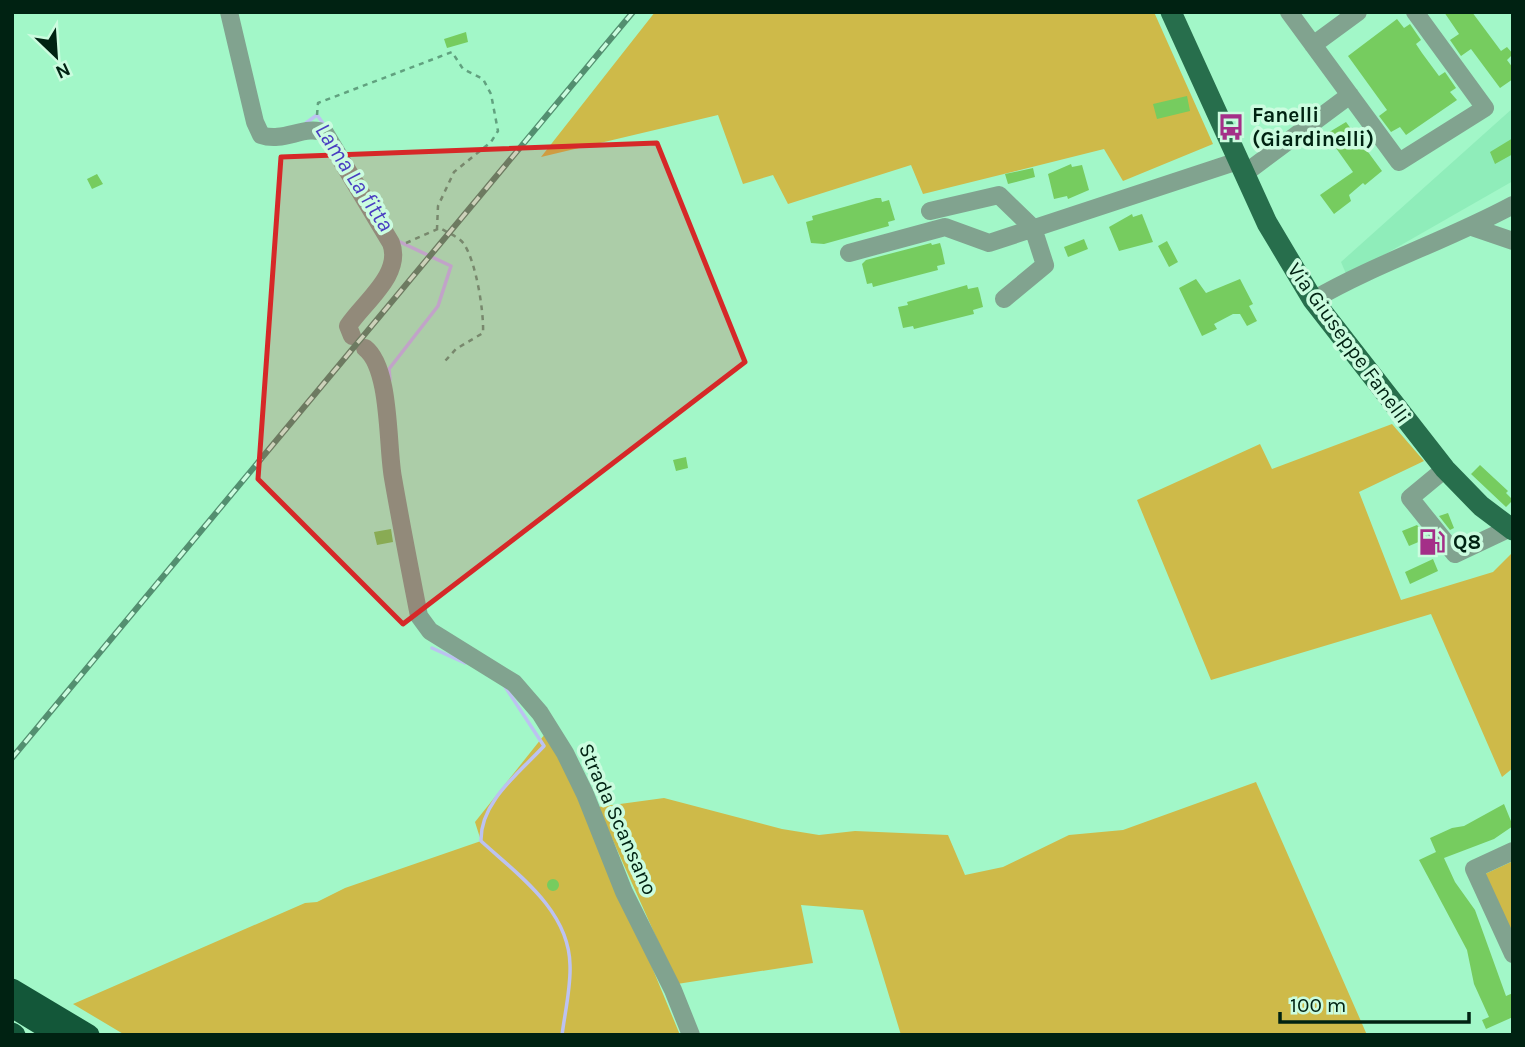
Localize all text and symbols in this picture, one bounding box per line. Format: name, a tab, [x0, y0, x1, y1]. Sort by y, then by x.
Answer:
north arrow	[21, 21, 91, 91]
text: N	[52, 58, 74, 83]
place label: Fanelli (Giardinelli)	[1252, 103, 1374, 151]
bus stop icon: Fanelli (Giardinelli)	[1216, 112, 1246, 142]
water label: Lama La fitta	[310, 118, 400, 237]
street label: Via Giuseppe Fanelli	[1283, 258, 1415, 428]
fuel station icon: Q8	[1417, 527, 1447, 557]
place label: Q8	[1453, 530, 1481, 554]
street label: Strada Scansano	[574, 740, 662, 898]
scale bar	[1280, 981, 1469, 1025]
text: 100 m	[1290, 993, 1347, 1017]

